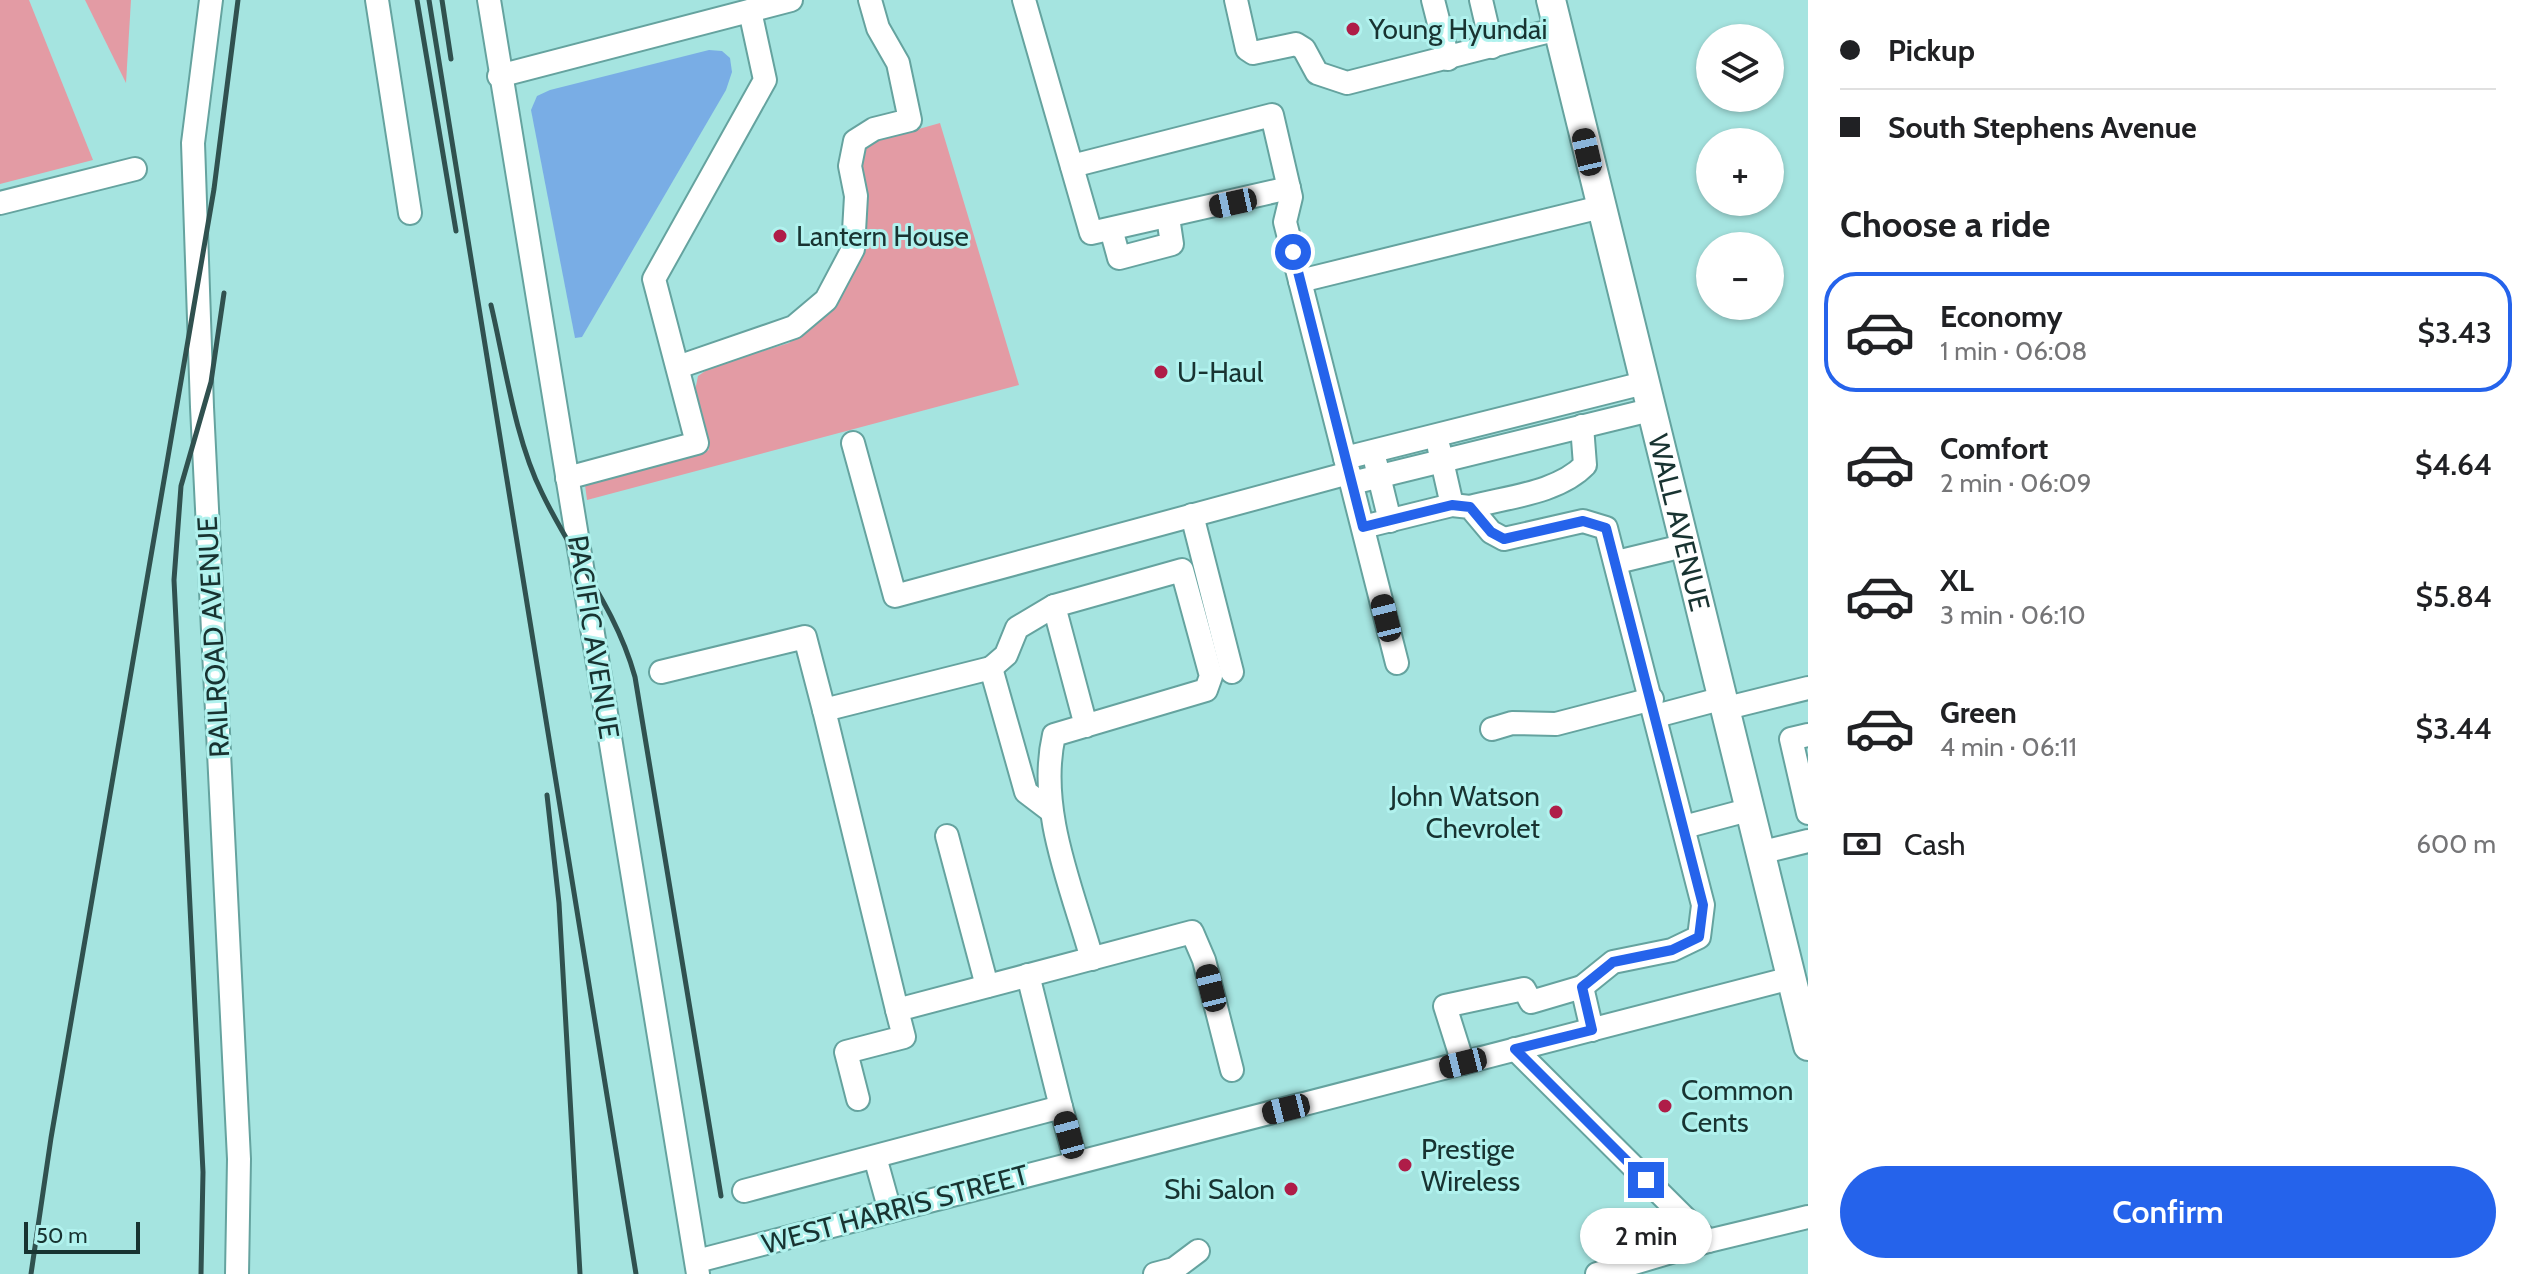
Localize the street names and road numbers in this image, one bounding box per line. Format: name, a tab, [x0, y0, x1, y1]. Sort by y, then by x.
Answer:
street label: WALL AVENUE	[1641, 430, 1717, 614]
street label: RAILROAD AVENUE	[190, 516, 236, 758]
street label: PACIFIC AVENUE	[561, 533, 627, 741]
street label: WEST HARRIS STREET	[758, 1157, 1032, 1261]

